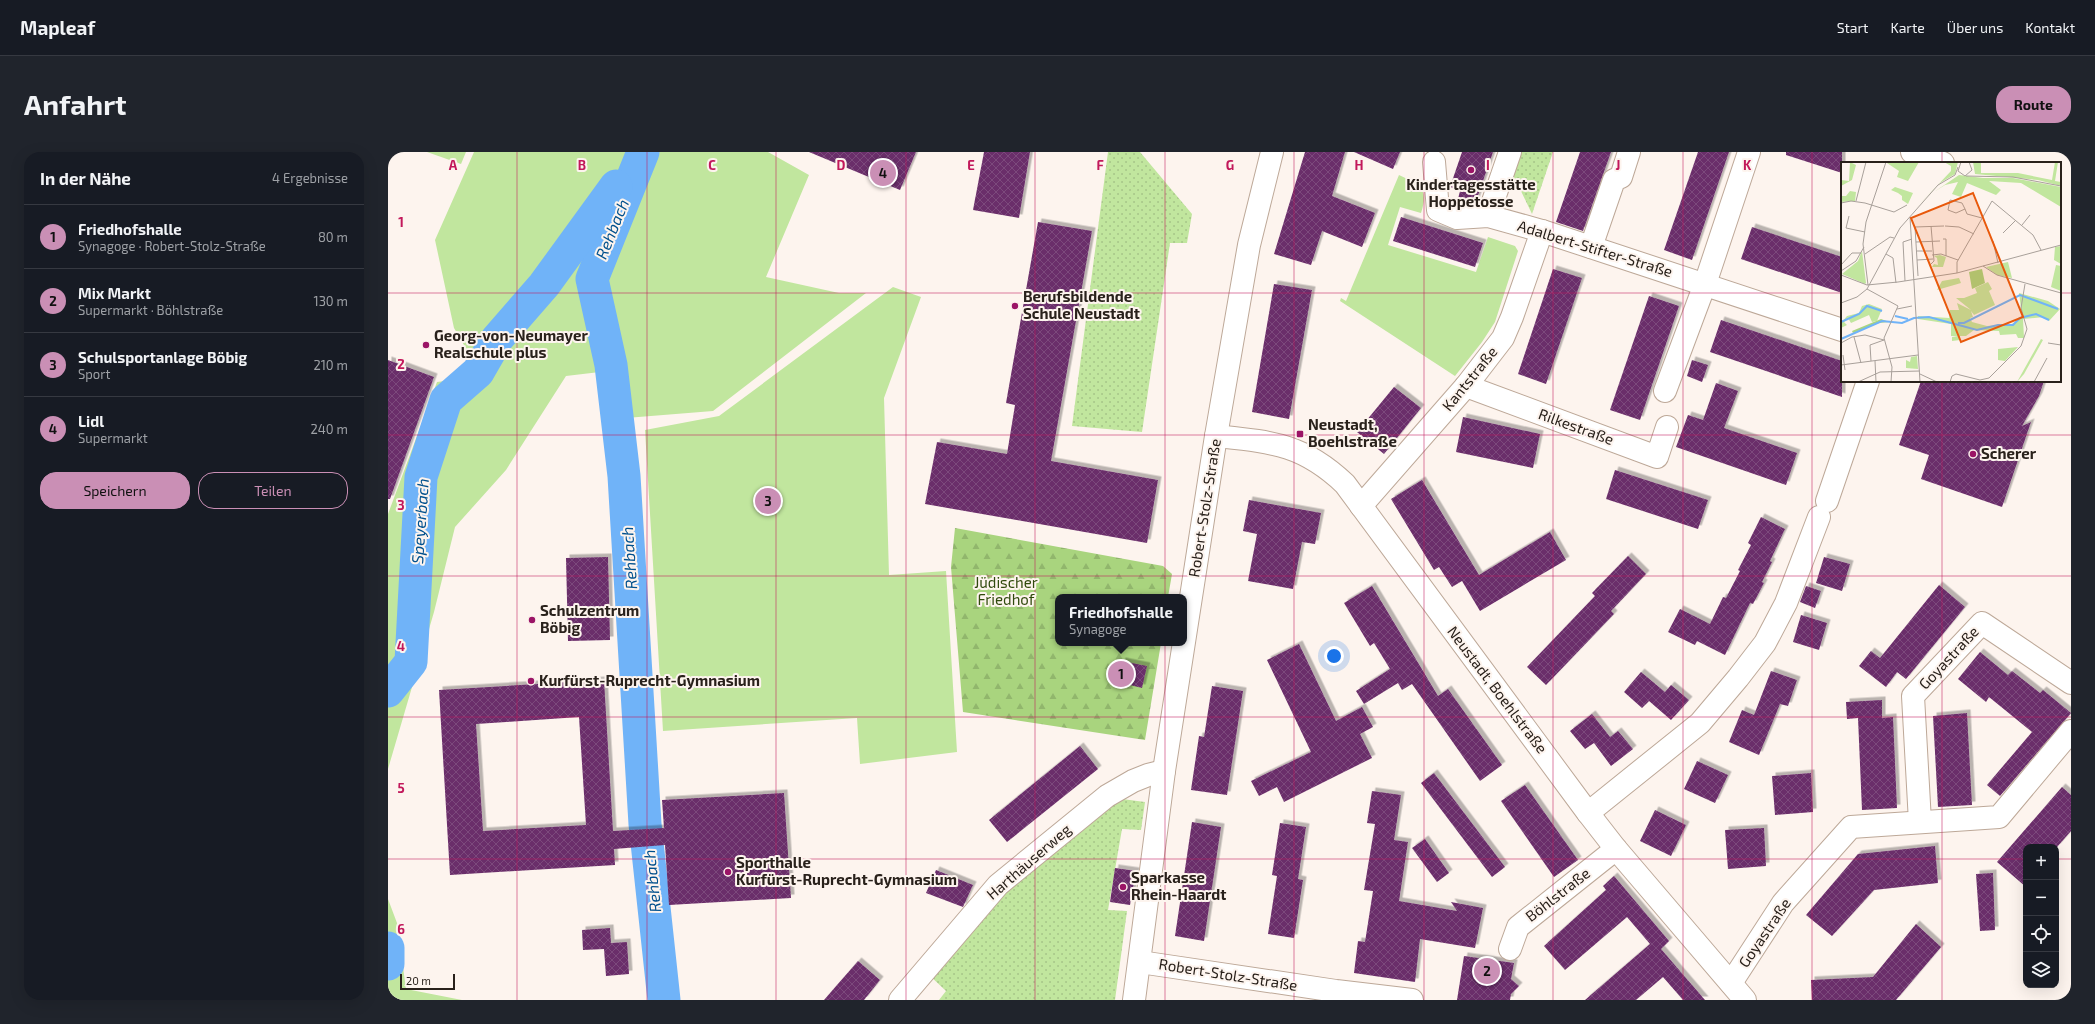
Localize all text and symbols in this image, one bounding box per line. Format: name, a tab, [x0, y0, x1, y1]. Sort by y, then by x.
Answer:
text: Mapleaf	[20, 16, 95, 39]
text: Start	[1837, 19, 1868, 36]
text: Karte	[1890, 19, 1925, 36]
text: Über uns	[1947, 19, 2003, 36]
text: Kontakt	[2025, 19, 2075, 36]
button: Route	[1996, 86, 2071, 123]
text: Anfahrt	[24, 87, 127, 121]
text: A	[449, 157, 458, 173]
text: B	[578, 157, 586, 173]
text: C	[708, 157, 716, 173]
text: D	[837, 157, 846, 173]
text: E	[967, 157, 975, 173]
text: F	[1096, 157, 1104, 173]
text: G	[1226, 157, 1234, 173]
text: H	[1355, 157, 1364, 173]
text: I	[1486, 157, 1490, 173]
text: J	[1616, 157, 1620, 173]
text: K	[1743, 157, 1752, 173]
pin: 4	[870, 158, 896, 188]
inset map	[1841, 162, 2061, 382]
marker: Kindertagesstätte Hoppetosse	[1466, 165, 1476, 175]
text: In der Nähe	[40, 168, 131, 188]
text: 4 Ergebnisse	[272, 170, 348, 186]
place label: Kindertagesstätte Hoppetosse	[1406, 175, 1536, 210]
water label: Rehbach	[591, 196, 632, 262]
text: 1	[398, 214, 404, 230]
street label: Adalbert-Stifter-Straße	[1516, 216, 1675, 280]
text: Friedhofshalle	[78, 220, 182, 238]
text: 1	[50, 229, 56, 245]
text: 80 m	[318, 229, 348, 245]
text: Synagoge · Robert-Stolz-Straße	[78, 238, 266, 254]
text: Mix Markt	[78, 284, 151, 302]
place label: Berufsbildende Schule Neustadt	[1023, 287, 1140, 322]
text: 2	[49, 293, 57, 309]
text: 130 m	[313, 293, 348, 309]
marker: Berufsbildende Schule Neustadt	[1010, 301, 1020, 311]
text: Supermarkt · Böhlstraße	[78, 302, 223, 318]
place label: Georg-von-Neumayer Realschule plus	[434, 326, 588, 361]
marker: Georg-von-Neumayer Realschule plus	[421, 340, 431, 350]
street label: Kantstraße	[1438, 343, 1501, 414]
text: Schulsportanlage Böbig	[78, 348, 247, 366]
text: 2	[397, 356, 405, 372]
text: 3	[49, 357, 57, 373]
text: 210 m	[313, 357, 348, 373]
text: Sport	[78, 366, 110, 382]
street label: Rilkestraße	[1536, 404, 1616, 448]
text: Lidl	[78, 412, 104, 430]
place label: Neustadt, Boehlstraße	[1308, 415, 1397, 450]
text: 4	[49, 421, 57, 437]
text: 240 m	[311, 421, 348, 437]
marker: Neustadt, Boehlstraße	[1295, 429, 1305, 439]
text: Supermarkt	[78, 430, 148, 446]
street label: Robert-Stolz-Straße	[1184, 437, 1224, 578]
place label: Scherer	[1981, 444, 2037, 462]
marker: Scherer	[1968, 449, 1978, 459]
button: Speichern	[40, 472, 190, 509]
button: Teilen	[198, 472, 348, 509]
water label: Speyerbach	[407, 478, 433, 564]
pin: 3	[755, 486, 781, 516]
text: 3	[397, 497, 405, 513]
water label: Rehbach	[617, 526, 640, 590]
park label: Jüdischer Friedhof	[974, 573, 1038, 608]
popup	[1055, 594, 1187, 646]
place label: Schulzentrum Böbig	[540, 601, 639, 636]
text: Friedhofshalle	[1069, 603, 1173, 621]
marker: Schulzentrum Böbig	[527, 615, 537, 625]
text: Synagoge	[1069, 621, 1127, 637]
street label: Neustadt, Boehlstraße	[1444, 622, 1552, 757]
street label: Goyastraße	[1915, 622, 1982, 693]
text: 4	[397, 638, 405, 654]
your location	[1324, 646, 1344, 666]
pin: 1	[1108, 659, 1134, 689]
place label: Kurfürst-Ruprecht-Gymnasium	[539, 671, 760, 690]
marker: Kurfürst-Ruprecht-Gymnasium	[526, 676, 536, 686]
text: 5	[397, 780, 405, 796]
street label: Harthäuserweg	[982, 819, 1075, 903]
map controls	[2023, 844, 2059, 988]
button: +	[2023, 844, 2059, 880]
water label: Rehbach	[639, 849, 664, 913]
place label: Sporthalle Kurfürst-Ruprecht-Gymnasium	[736, 853, 957, 889]
street label: Böhlstraße	[1522, 863, 1593, 925]
marker: Sporthalle Kurfürst-Ruprecht-Gymnasium	[723, 867, 733, 877]
place label: Sparkasse Rhein-Haardt	[1131, 868, 1226, 903]
button: −	[2023, 880, 2059, 916]
marker: Sparkasse Rhein-Haardt	[1118, 882, 1128, 892]
street label: Goyastraße	[1734, 894, 1794, 971]
button: locate	[2023, 916, 2059, 952]
text: 6	[397, 921, 405, 937]
button: layers	[2023, 952, 2059, 988]
street label: Robert-Stolz-Straße	[1158, 954, 1299, 994]
pin: 2	[1474, 956, 1500, 986]
scale bar	[400, 972, 455, 991]
text: 20 m	[406, 974, 431, 987]

